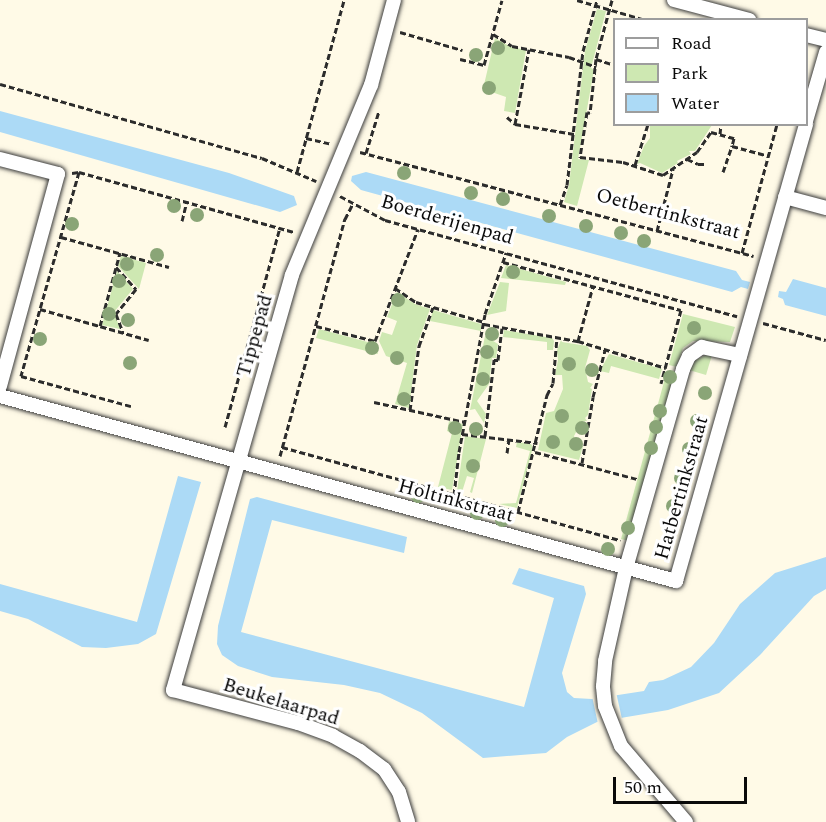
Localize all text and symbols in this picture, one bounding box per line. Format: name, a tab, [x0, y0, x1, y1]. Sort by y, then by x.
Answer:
legend	[613, 18, 808, 126]
text: Road	[671, 30, 712, 57]
text: Park	[671, 60, 708, 87]
text: Water	[671, 90, 719, 117]
street label: Oetbertinkstraat	[593, 183, 743, 245]
street label: Boerderijenpad	[378, 190, 516, 250]
street label: Tippepad	[232, 292, 278, 380]
street label: Hatbertinkstraat	[650, 413, 714, 563]
street label: Holtinkstraat	[395, 474, 517, 528]
street label: Beukelaarpad	[220, 673, 342, 731]
scale bar	[616, 765, 750, 803]
text: 50 m	[624, 774, 662, 801]

